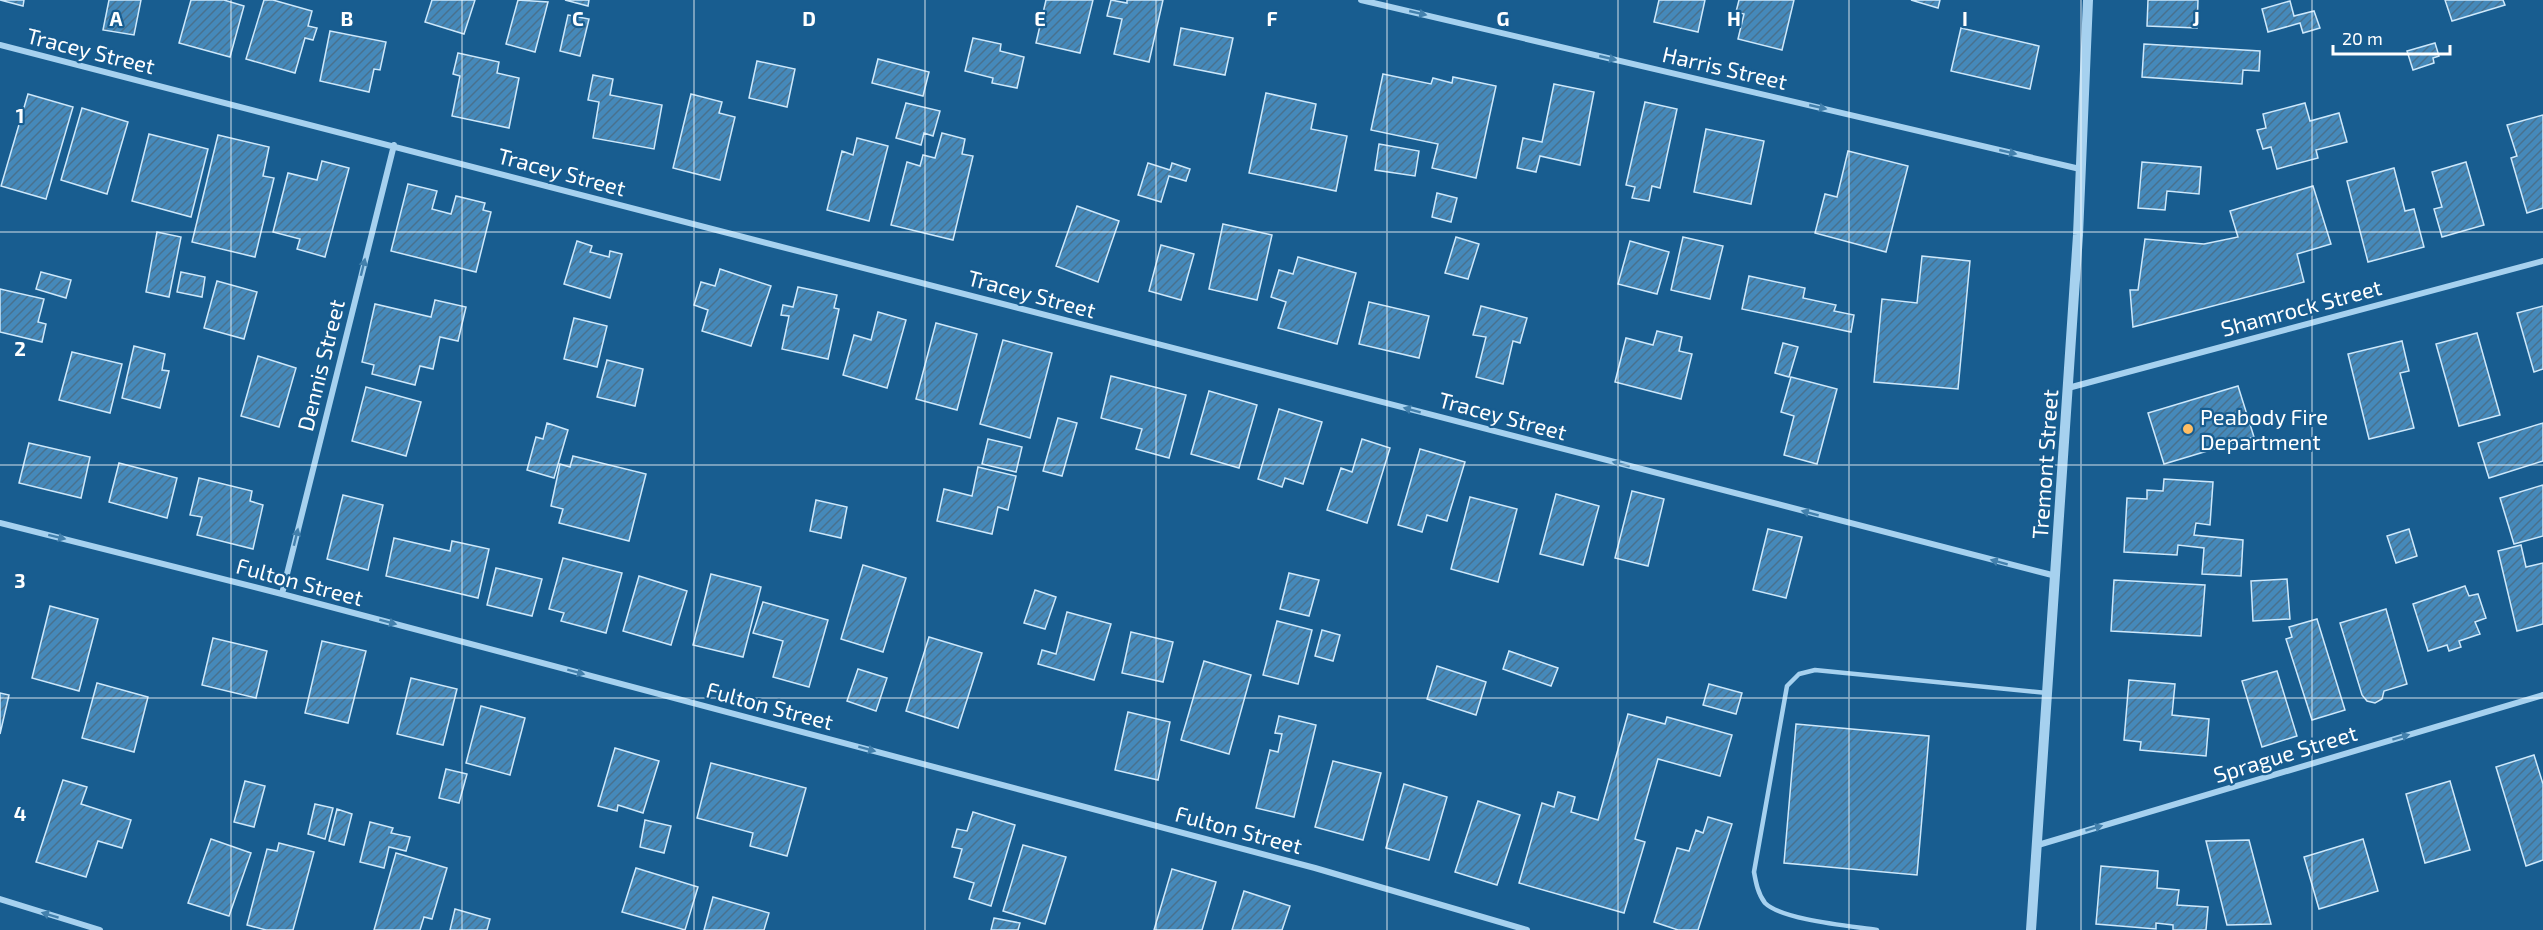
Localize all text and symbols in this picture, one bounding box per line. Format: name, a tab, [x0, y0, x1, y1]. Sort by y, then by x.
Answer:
text: A	[109, 6, 123, 30]
text: B	[341, 6, 353, 30]
text: C	[572, 6, 584, 30]
text: D	[802, 6, 816, 30]
text: E	[1034, 6, 1046, 30]
text: F	[1266, 6, 1278, 30]
text: G	[1497, 6, 1509, 30]
text: H	[1727, 6, 1741, 30]
text: I	[1962, 6, 1968, 30]
text: J	[2192, 6, 2200, 30]
one-way arrow	[1409, 9, 1427, 19]
scale bar	[2333, 18, 2450, 56]
street label: Tracey Street	[24, 22, 158, 78]
text: 20 m	[2342, 27, 2383, 49]
street label: Harris Street	[1660, 40, 1790, 94]
one-way arrow	[1598, 54, 1617, 63]
text: 1	[16, 103, 24, 127]
one-way arrow	[1809, 103, 1827, 113]
street label: Tracey Street	[495, 141, 629, 201]
one-way arrow	[1998, 148, 2017, 157]
one-way arrow	[359, 257, 369, 276]
street label: Tracey Street	[965, 263, 1099, 323]
street label: Shamrock Street	[2218, 273, 2384, 341]
street label: Dennis Street	[291, 297, 349, 433]
text: 2	[14, 336, 26, 360]
street label: Tracey Street	[1436, 385, 1570, 445]
street label: Tremont Street	[2026, 388, 2062, 540]
place label: Peabody Fire Department	[2200, 403, 2328, 454]
one-way arrow	[1403, 404, 1421, 414]
marker: Peabody Fire Department	[2181, 422, 2195, 436]
one-way arrow	[1612, 459, 1630, 468]
one-way arrow	[1801, 507, 1819, 517]
one-way arrow	[291, 528, 301, 546]
one-way arrow	[48, 533, 66, 543]
street label: Fulton Street	[234, 552, 366, 610]
one-way arrow	[1990, 556, 2008, 566]
text: 3	[14, 568, 26, 592]
one-way arrow	[379, 618, 397, 628]
one-way arrow	[568, 668, 586, 677]
street label: Fulton Street	[704, 676, 836, 734]
street label: Sprague Street	[2210, 719, 2360, 787]
one-way arrow	[2392, 732, 2410, 741]
one-way arrow	[858, 745, 876, 754]
street label: Fulton Street	[1173, 800, 1305, 858]
text: 4	[14, 801, 27, 825]
one-way arrow	[2085, 823, 2103, 832]
one-way arrow	[41, 909, 59, 919]

